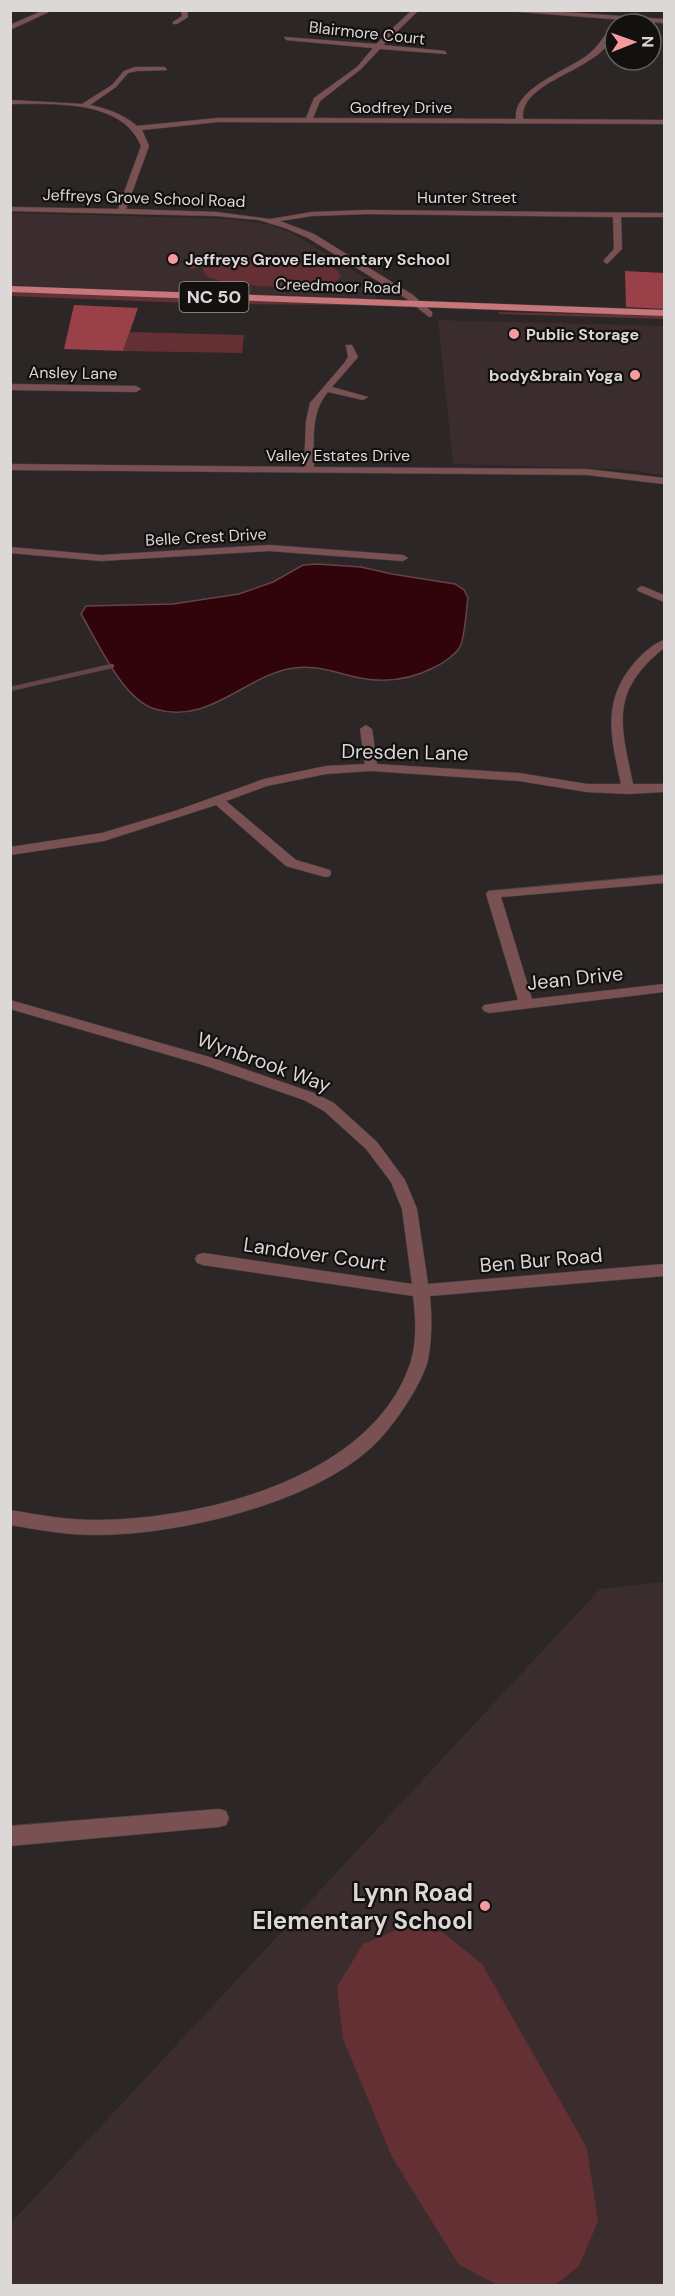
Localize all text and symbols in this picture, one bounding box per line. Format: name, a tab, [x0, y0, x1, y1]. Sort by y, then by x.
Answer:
north arrow	[603, 12, 663, 72]
street label: Blairmore Court	[308, 16, 426, 50]
text: N	[637, 36, 658, 48]
street label: Godfrey Drive	[350, 97, 452, 118]
street label: Jeffreys Grove School Road	[42, 184, 246, 212]
street label: Hunter Street	[417, 187, 517, 208]
place label: Jeffreys Grove Elementary School	[185, 249, 450, 270]
marker: Jeffreys Grove Elementary School	[166, 252, 180, 266]
street label: Creedmoor Road	[275, 273, 401, 299]
road number: NC 50	[180, 282, 248, 312]
place label: Public Storage	[526, 324, 639, 345]
marker: Public Storage	[507, 327, 521, 341]
street label: Ansley Lane	[28, 362, 118, 384]
place label: body&brain Yoga	[489, 365, 623, 386]
marker: body&brain Yoga	[628, 368, 642, 382]
street label: Valley Estates Drive	[266, 445, 410, 466]
street label: Belle Crest Drive	[145, 523, 267, 551]
street label: Dresden Lane	[341, 738, 469, 766]
street label: Jean Drive	[526, 960, 624, 996]
street label: Wynbrook Way	[193, 1026, 335, 1098]
street label: Landover Court	[242, 1231, 388, 1277]
street label: Ben Bur Road	[479, 1242, 603, 1278]
place label: Lynn Road Elementary School	[252, 1877, 473, 1936]
marker: Lynn Road Elementary School	[478, 1899, 492, 1913]

